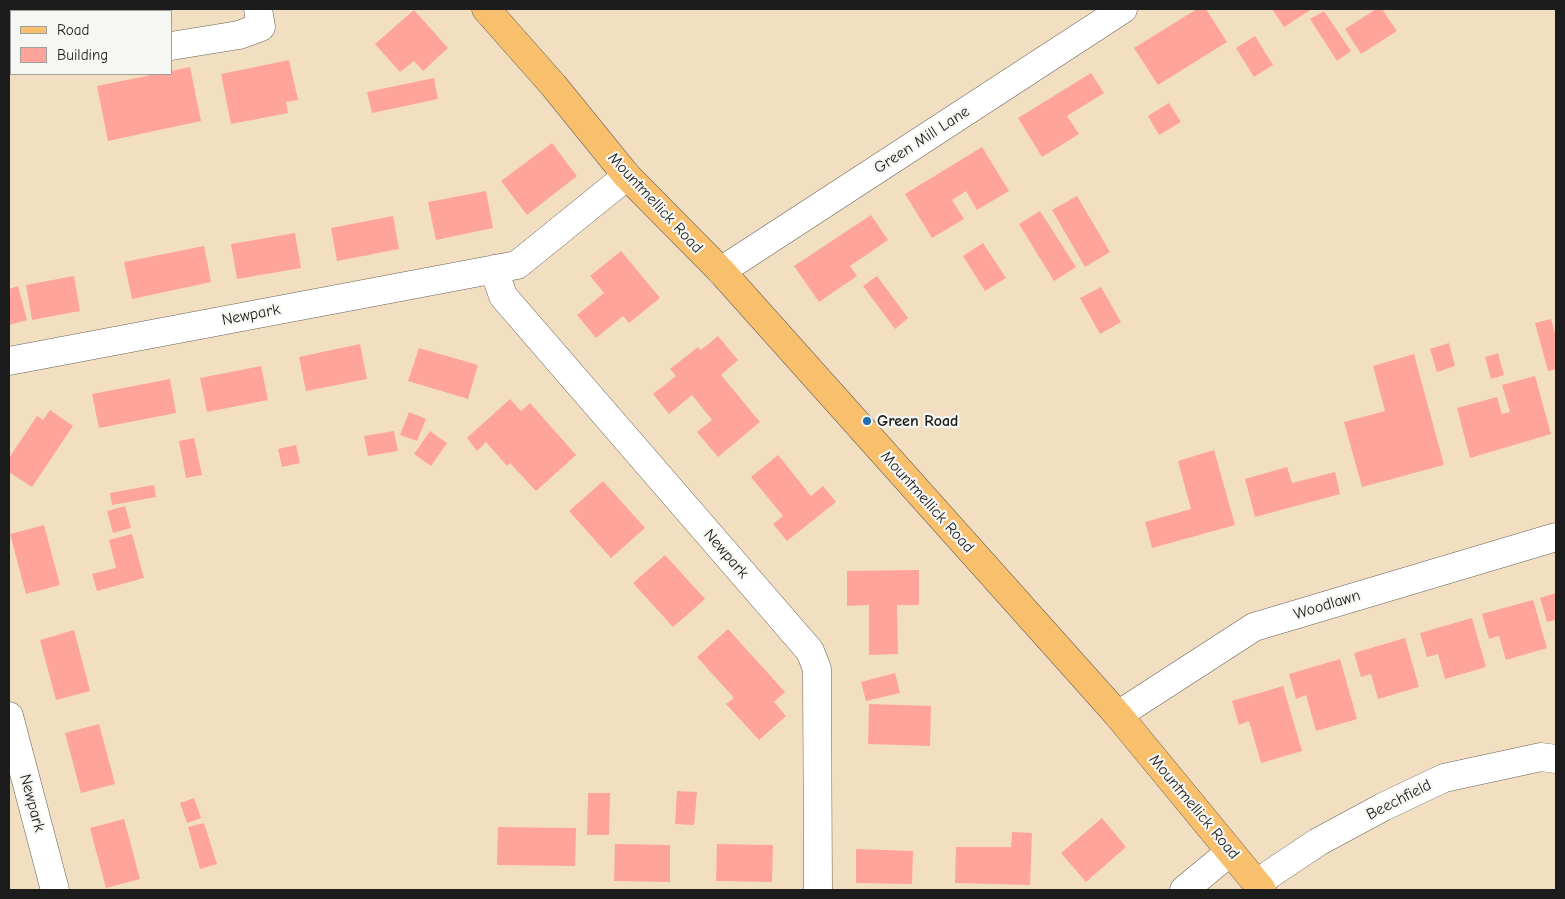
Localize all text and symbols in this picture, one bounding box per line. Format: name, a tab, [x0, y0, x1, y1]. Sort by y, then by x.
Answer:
legend	[10, 10, 172, 75]
text: Road	[57, 21, 89, 39]
text: Building	[57, 46, 108, 64]
street label: Green Mill Lane	[871, 102, 973, 178]
street label: Mountmellick Road	[603, 149, 707, 257]
street label: Newpark	[220, 300, 282, 330]
place label: Green Road	[877, 411, 958, 431]
marker: Green Road	[861, 415, 873, 427]
street label: Mountmellick Road	[876, 447, 978, 557]
street label: Newpark	[699, 525, 753, 583]
street label: Woodlawn	[1291, 586, 1363, 624]
street label: Mountmellick Road	[1145, 751, 1243, 863]
street label: Newpark	[15, 772, 49, 834]
street label: Beechfield	[1363, 775, 1435, 825]

